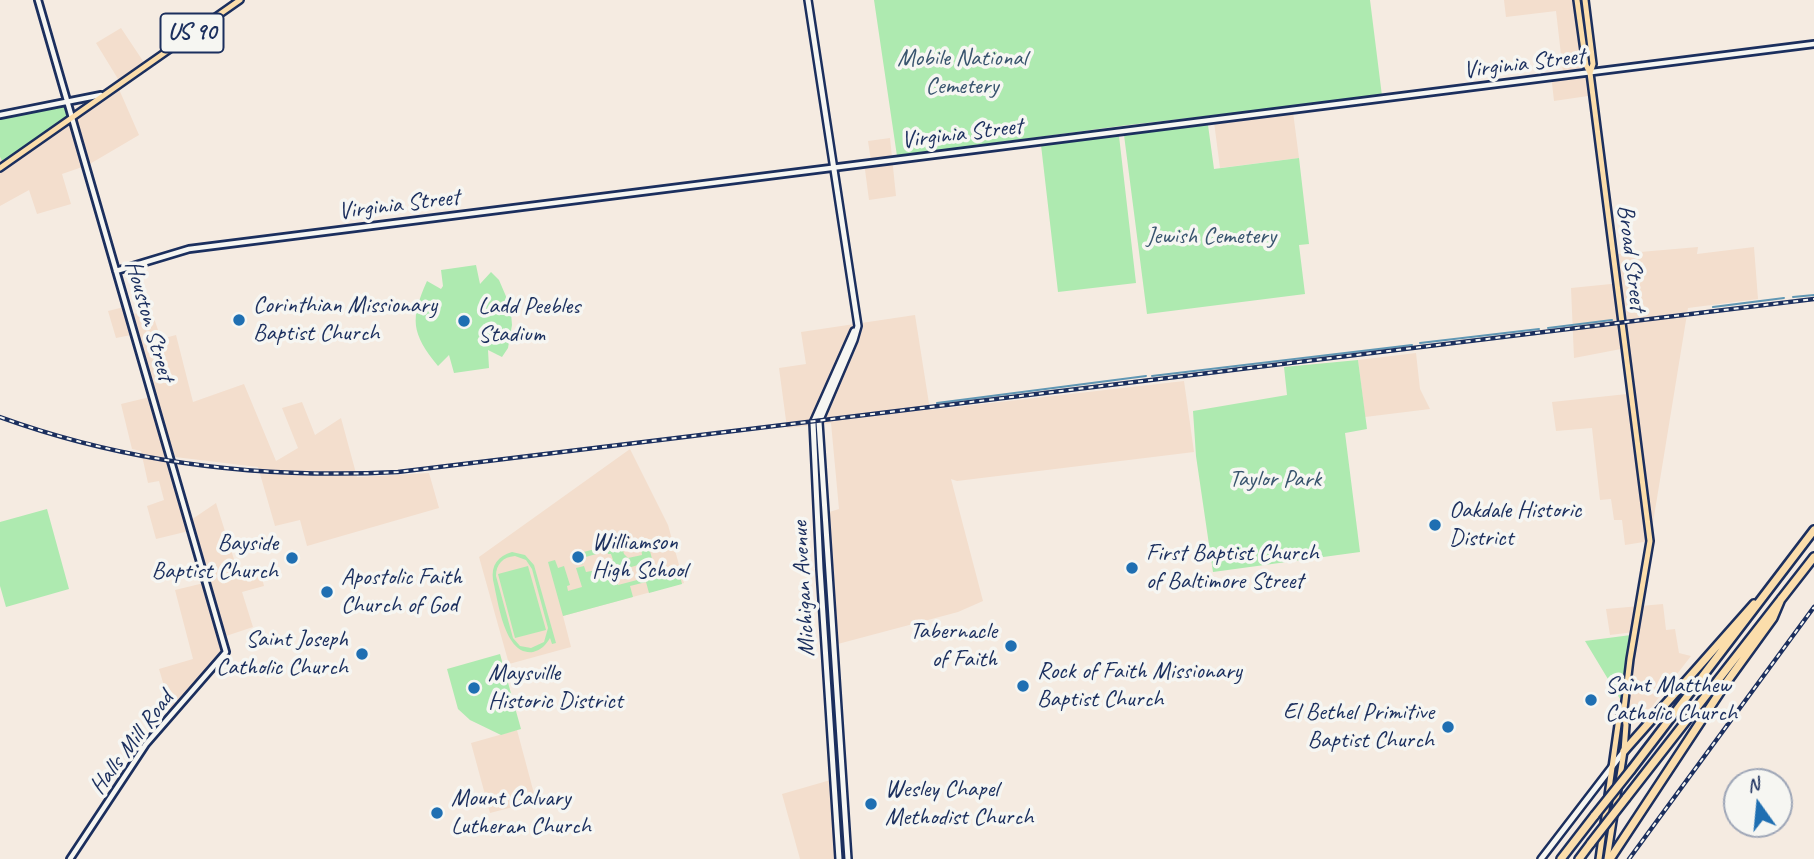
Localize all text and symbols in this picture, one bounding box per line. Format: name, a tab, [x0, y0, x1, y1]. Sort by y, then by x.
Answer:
road number: US 90	[160, 14, 224, 52]
street label: Virginia Street	[1462, 42, 1586, 86]
park label: Mobile National Cemetery	[897, 45, 1027, 101]
street label: Virginia Street	[900, 112, 1024, 156]
street label: Virginia Street	[337, 183, 461, 227]
street label: Broad Street	[1610, 203, 1652, 313]
park label: Jewish Cemetery	[1146, 223, 1276, 251]
street label: Houston Street	[118, 257, 180, 385]
place label: Corinthian Missionary Baptist Church	[253, 292, 437, 348]
place label: Ladd Peebles Stadium	[478, 293, 580, 349]
marker: Corinthian Missionary Baptist Church	[231, 312, 247, 328]
marker: Ladd Peebles Stadium	[456, 313, 472, 329]
park label: Taylor Park	[1229, 466, 1321, 494]
place label: Oakdale Historic District	[1449, 497, 1581, 553]
marker: Oakdale Historic District	[1427, 517, 1443, 533]
street label: Michigan Avenue	[786, 520, 822, 658]
place label: Williamson High School	[592, 529, 687, 585]
place label: Bayside Baptist Church	[152, 530, 278, 586]
place label: First Baptist Church of Baltimore Street	[1146, 540, 1319, 596]
marker: Williamson High School	[570, 549, 586, 565]
marker: Bayside Baptist Church	[284, 550, 300, 566]
marker: First Baptist Church of Baltimore Street	[1124, 560, 1140, 576]
place label: Apostolic Faith Church of God	[341, 564, 462, 620]
marker: Apostolic Faith Church of God	[319, 584, 335, 600]
place label: Tabernacle of Faith	[910, 618, 997, 674]
place label: Saint Joseph Catholic Church	[216, 626, 348, 682]
marker: Tabernacle of Faith	[1003, 638, 1019, 654]
marker: Saint Joseph Catholic Church	[354, 646, 370, 662]
place label: Rock of Faith Missionary Baptist Church	[1037, 658, 1242, 714]
place label: Maysville Historic District	[488, 660, 623, 716]
place label: Saint Matthew Catholic Church	[1605, 672, 1737, 728]
marker: Rock of Faith Missionary Baptist Church	[1015, 678, 1031, 694]
marker: Maysville Historic District	[466, 680, 482, 696]
street label: Halls Mill Road	[84, 686, 180, 800]
marker: Saint Matthew Catholic Church	[1583, 692, 1599, 708]
place label: El Bethel Primitive Baptist Church	[1283, 699, 1434, 755]
marker: El Bethel Primitive Baptist Church	[1440, 719, 1456, 735]
north arrow	[1723, 768, 1793, 838]
text: N	[1744, 772, 1762, 798]
place label: Wesley Chapel Methodist Church	[885, 776, 1033, 832]
place label: Mount Calvary Lutheran Church	[451, 785, 591, 841]
marker: Wesley Chapel Methodist Church	[863, 796, 879, 812]
marker: Mount Calvary Lutheran Church	[429, 805, 445, 821]

